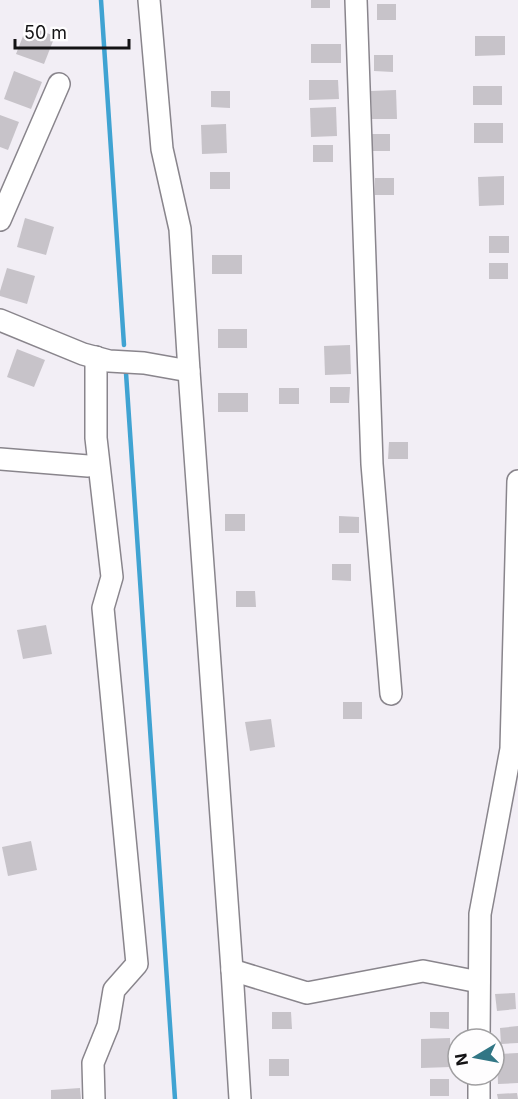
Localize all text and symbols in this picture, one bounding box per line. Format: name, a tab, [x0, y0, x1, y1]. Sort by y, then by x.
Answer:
scale bar	[15, 12, 129, 50]
text: 50 m	[24, 22, 67, 43]
north arrow	[446, 1027, 506, 1087]
text: N	[450, 1052, 472, 1067]

